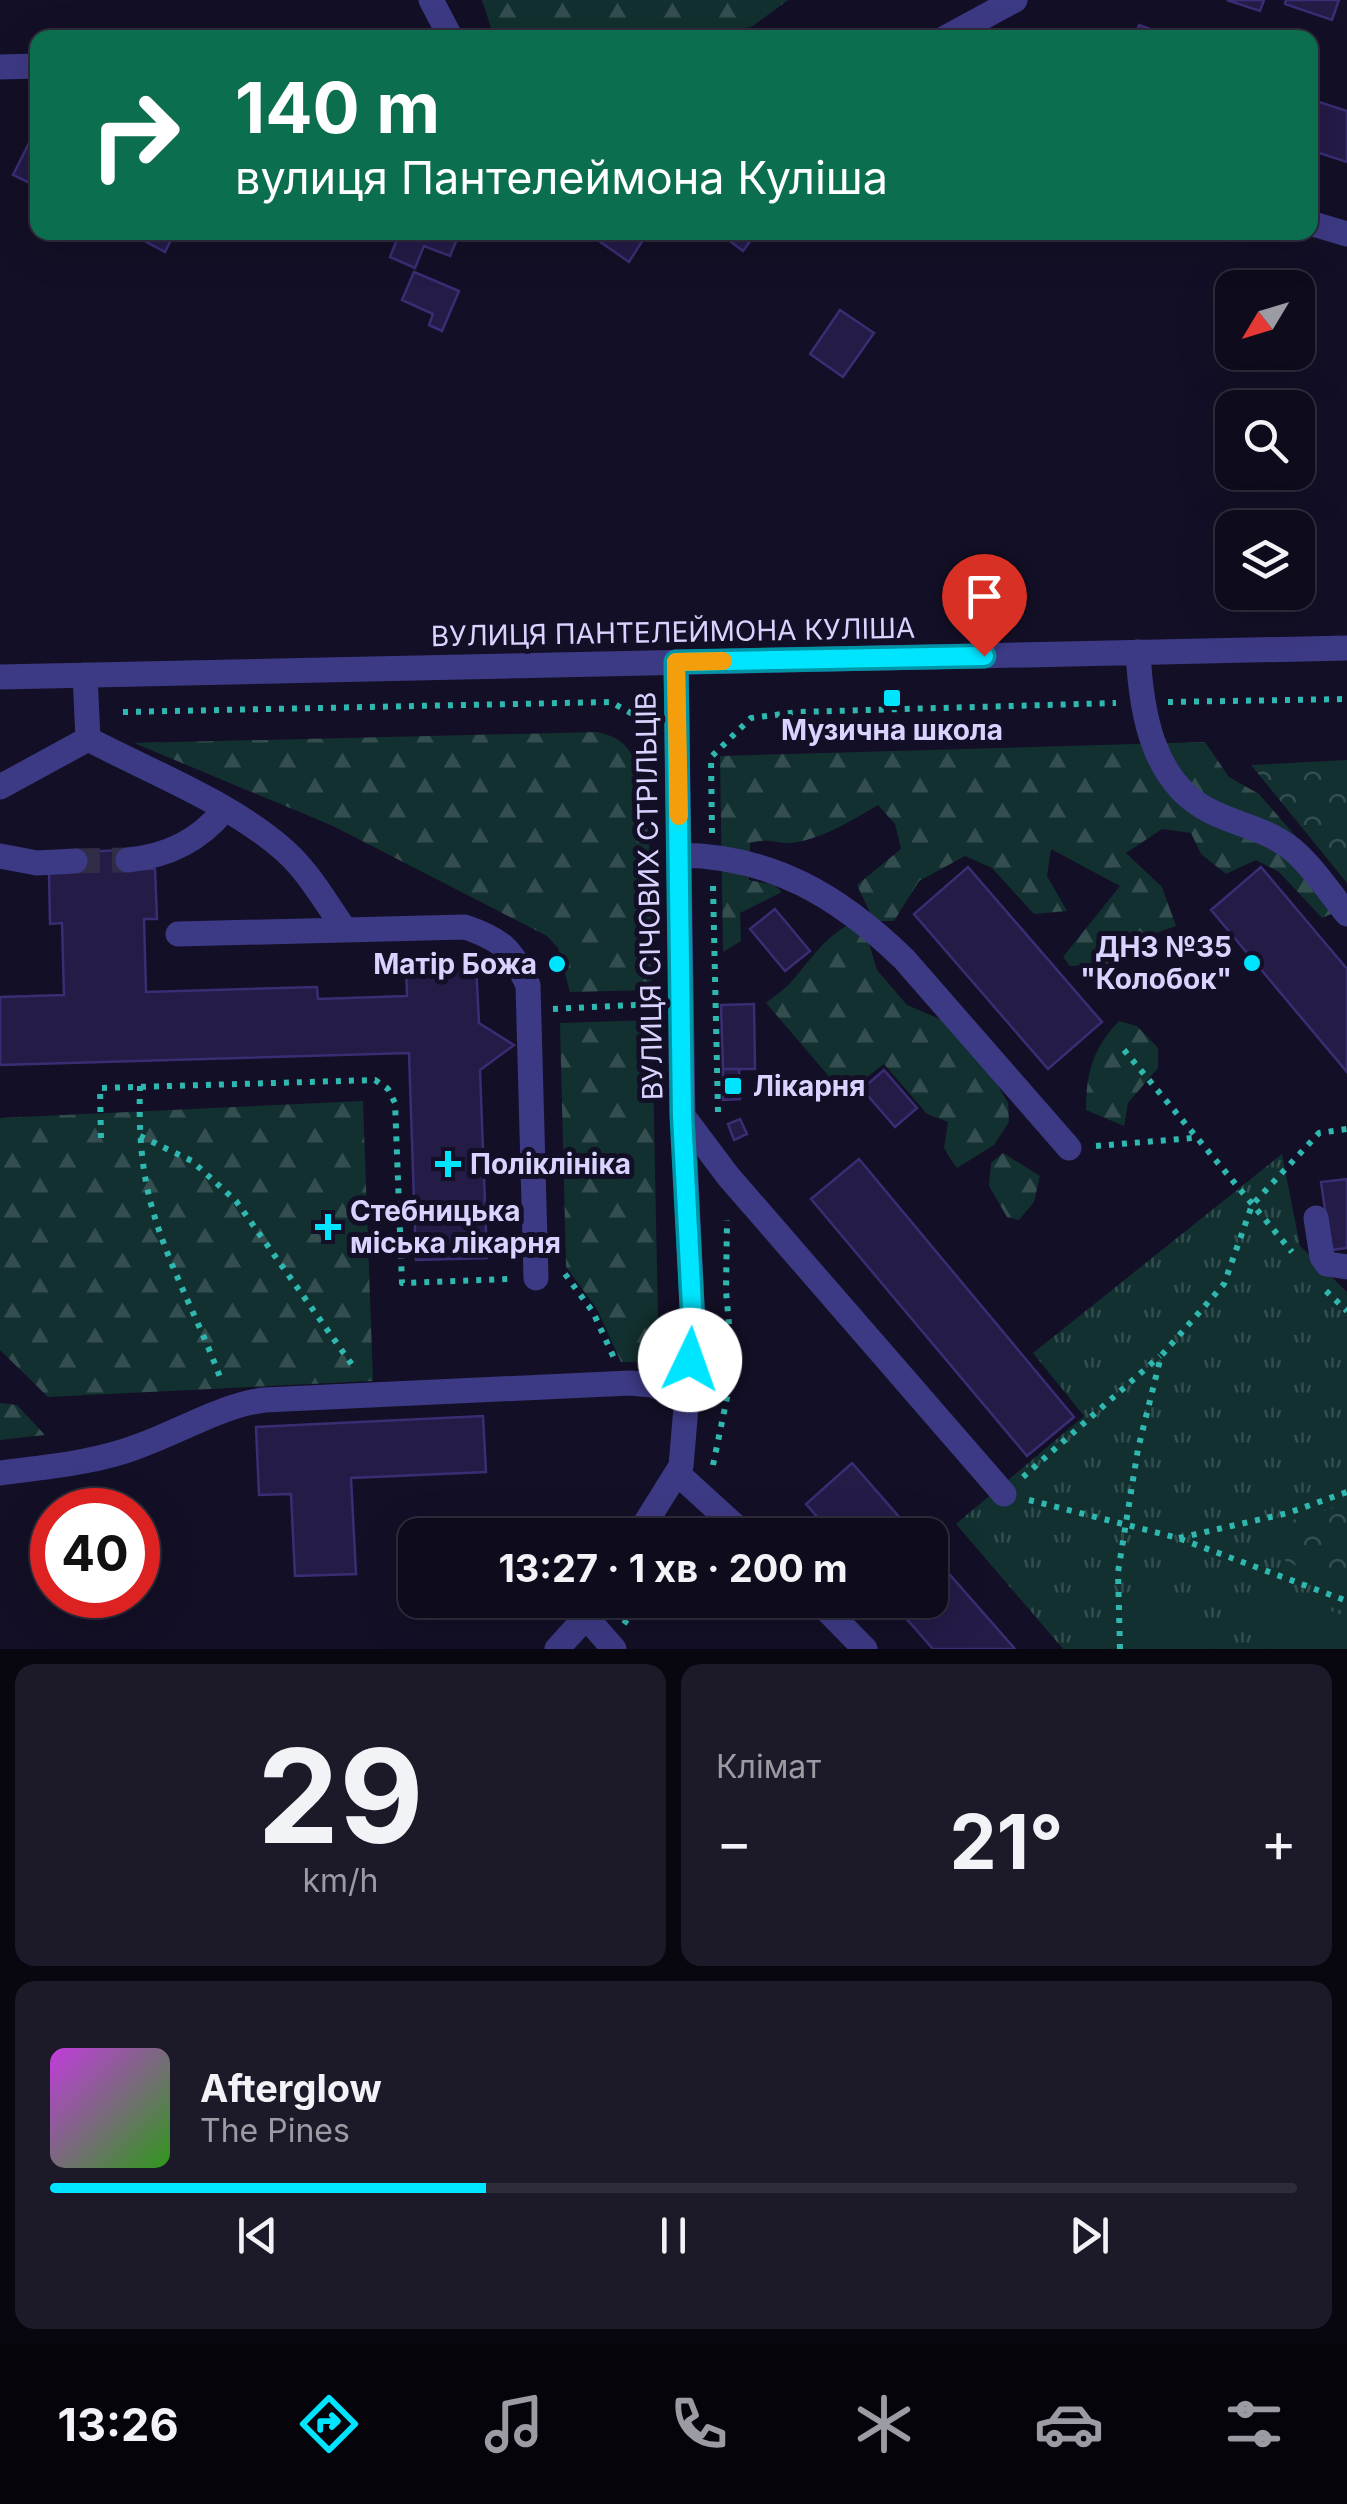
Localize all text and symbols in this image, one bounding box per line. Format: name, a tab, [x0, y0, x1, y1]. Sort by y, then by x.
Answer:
text: 140 m	[235, 65, 440, 150]
icon: right	[70, 70, 200, 200]
text: вулиця Пантелеймона Куліша	[235, 150, 888, 205]
north arrow	[1215, 270, 1315, 370]
map controls	[1215, 270, 1315, 610]
button: search	[1215, 390, 1315, 490]
button: layers	[1215, 510, 1315, 610]
pin	[942, 554, 1027, 657]
icon: arrive	[957, 569, 1012, 624]
street label: ВУЛИЦЯ ПАНТЕЛЕЙМОНА КУЛІША	[430, 610, 915, 653]
marker: Музична школа	[881, 687, 903, 709]
street label: ВУЛИЦЯ СІЧОВИХ СТРІЛЬЦІВ	[628, 691, 670, 1101]
place label: Музична школа	[781, 713, 1003, 747]
place label: ДНЗ №35 "Колобок"	[1080, 930, 1232, 996]
place label: Матір Божа	[373, 947, 537, 981]
marker: ДНЗ №35 "Колобок"	[1241, 952, 1263, 974]
marker: Матір Божа	[546, 953, 568, 975]
place label: Лікарня	[753, 1069, 865, 1103]
marker: Лікарня	[722, 1075, 744, 1097]
place label: Поліклініка	[470, 1147, 631, 1181]
marker: Поліклініка	[435, 1151, 461, 1177]
place label: Стебницька міська лікарня	[350, 1194, 561, 1260]
marker: Стебницька міська лікарня	[315, 1214, 341, 1240]
position arrow	[638, 1308, 742, 1412]
speed limit sign: 40	[30, 1488, 160, 1618]
text: 13:27 · 1 хв · 200 m	[498, 1545, 848, 1591]
text: 29	[257, 1717, 424, 1874]
text: Клімат	[716, 1747, 821, 1786]
text: 21°	[949, 1796, 1064, 1887]
text: −	[716, 1809, 752, 1875]
text: +	[1261, 1809, 1297, 1875]
text: km/h	[302, 1861, 379, 1900]
text: Afterglow	[200, 2065, 382, 2111]
text: The Pines	[200, 2111, 350, 2150]
icon: previous	[230, 2208, 285, 2263]
icon: pause	[646, 2208, 701, 2263]
icon: next	[1062, 2208, 1117, 2263]
icon: directions	[294, 2389, 364, 2459]
icon: music	[479, 2389, 549, 2459]
icon: phone	[664, 2389, 734, 2459]
icon: climate	[849, 2389, 919, 2459]
icon: car	[1034, 2389, 1104, 2459]
icon: filters	[1219, 2389, 1289, 2459]
text: 13:26	[58, 2397, 179, 2452]

